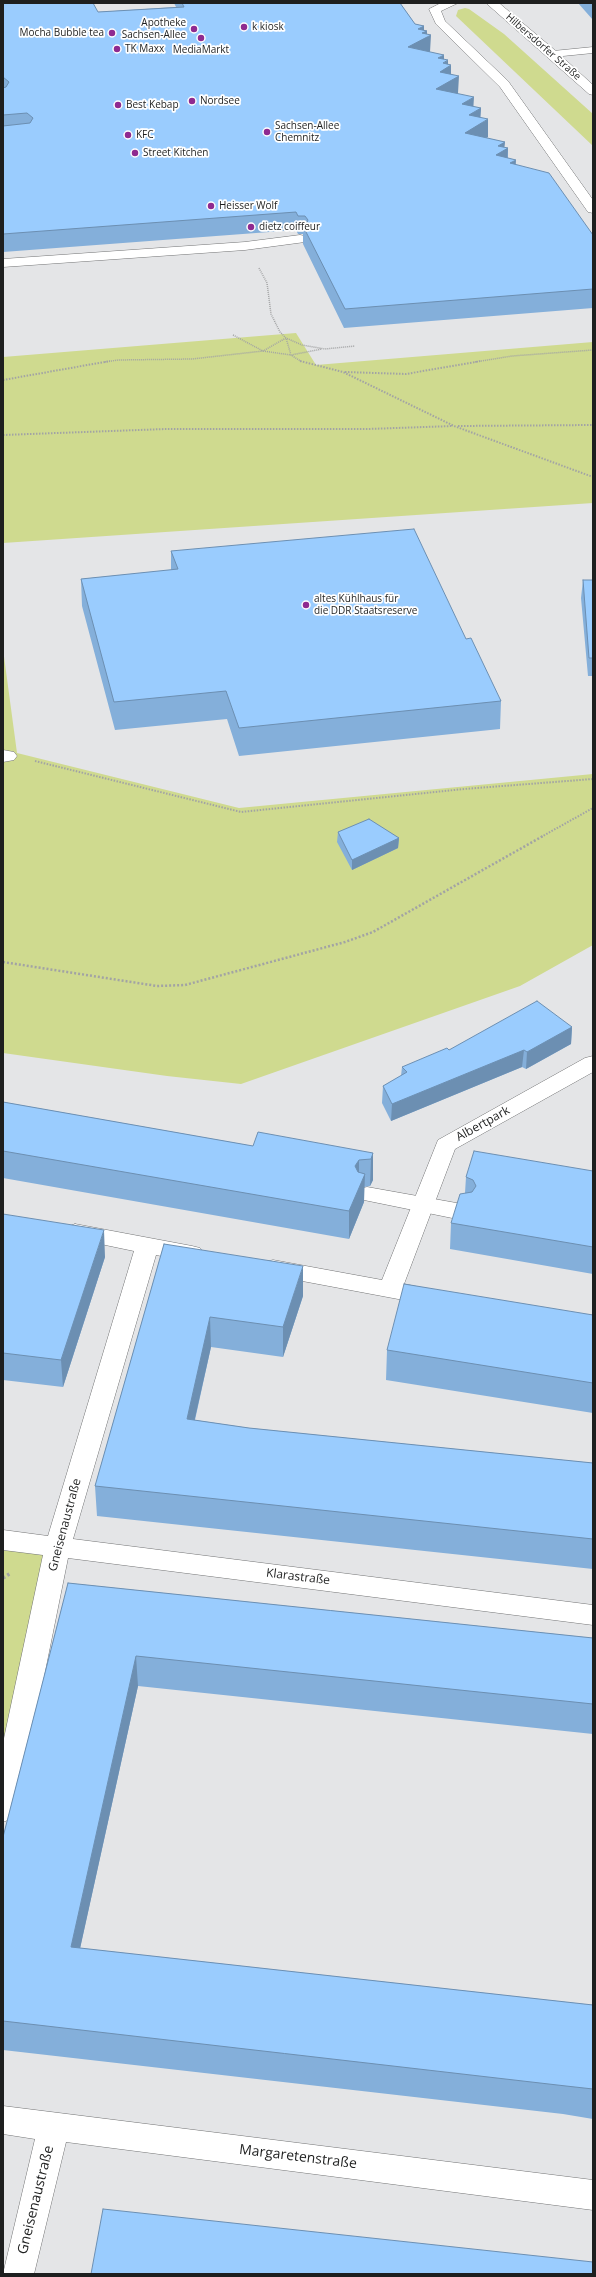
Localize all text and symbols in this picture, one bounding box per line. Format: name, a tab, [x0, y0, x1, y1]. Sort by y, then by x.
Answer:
street label: Hilbersdorfer Straße	[503, 11, 583, 83]
place label: Apotheke Sachsen-Allee	[122, 17, 186, 40]
place label: k kiosk	[252, 21, 284, 33]
marker: k kiosk	[239, 22, 249, 32]
marker: Apotheke Sachsen-Allee	[189, 24, 199, 34]
place label: Mocha Bubble tea	[20, 27, 104, 39]
marker: Mocha Bubble tea	[107, 28, 117, 38]
marker: MediaMarkt	[196, 33, 206, 43]
place label: TK Maxx	[125, 43, 164, 55]
marker: TK Maxx	[112, 44, 122, 54]
place label: MediaMarkt	[173, 44, 229, 56]
place label: Nordsee	[200, 95, 240, 107]
marker: Nordsee	[187, 96, 197, 106]
place label: Best Kebap	[126, 99, 179, 111]
marker: Best Kebap	[113, 100, 123, 110]
place label: Sachsen-Allee Chemnitz	[275, 120, 339, 144]
marker: Sachsen-Allee Chemnitz	[262, 127, 272, 137]
place label: KFC	[136, 129, 154, 141]
marker: KFC	[123, 130, 133, 140]
place label: Street Kitchen	[143, 147, 208, 159]
marker: Street Kitchen	[130, 148, 140, 158]
place label: Heisser Wolf	[219, 200, 277, 212]
marker: Heisser Wolf	[206, 201, 216, 211]
place label: dietz coiffeur	[259, 221, 320, 233]
marker: dietz coiffeur	[246, 222, 256, 232]
place label: altes Kühlhaus für die DDR Staatsreserve	[314, 593, 417, 616]
marker: altes Kühlhaus für die DDR Staatsreserve	[301, 600, 311, 610]
street label: Albertpark	[454, 1103, 512, 1145]
street label: Gneisenaustraße	[46, 1477, 84, 1573]
street label: Klarastraße	[265, 1566, 331, 1588]
street label: Margaretenstraße	[238, 2141, 358, 2173]
street label: Gneisenaustraße	[14, 2144, 58, 2256]

